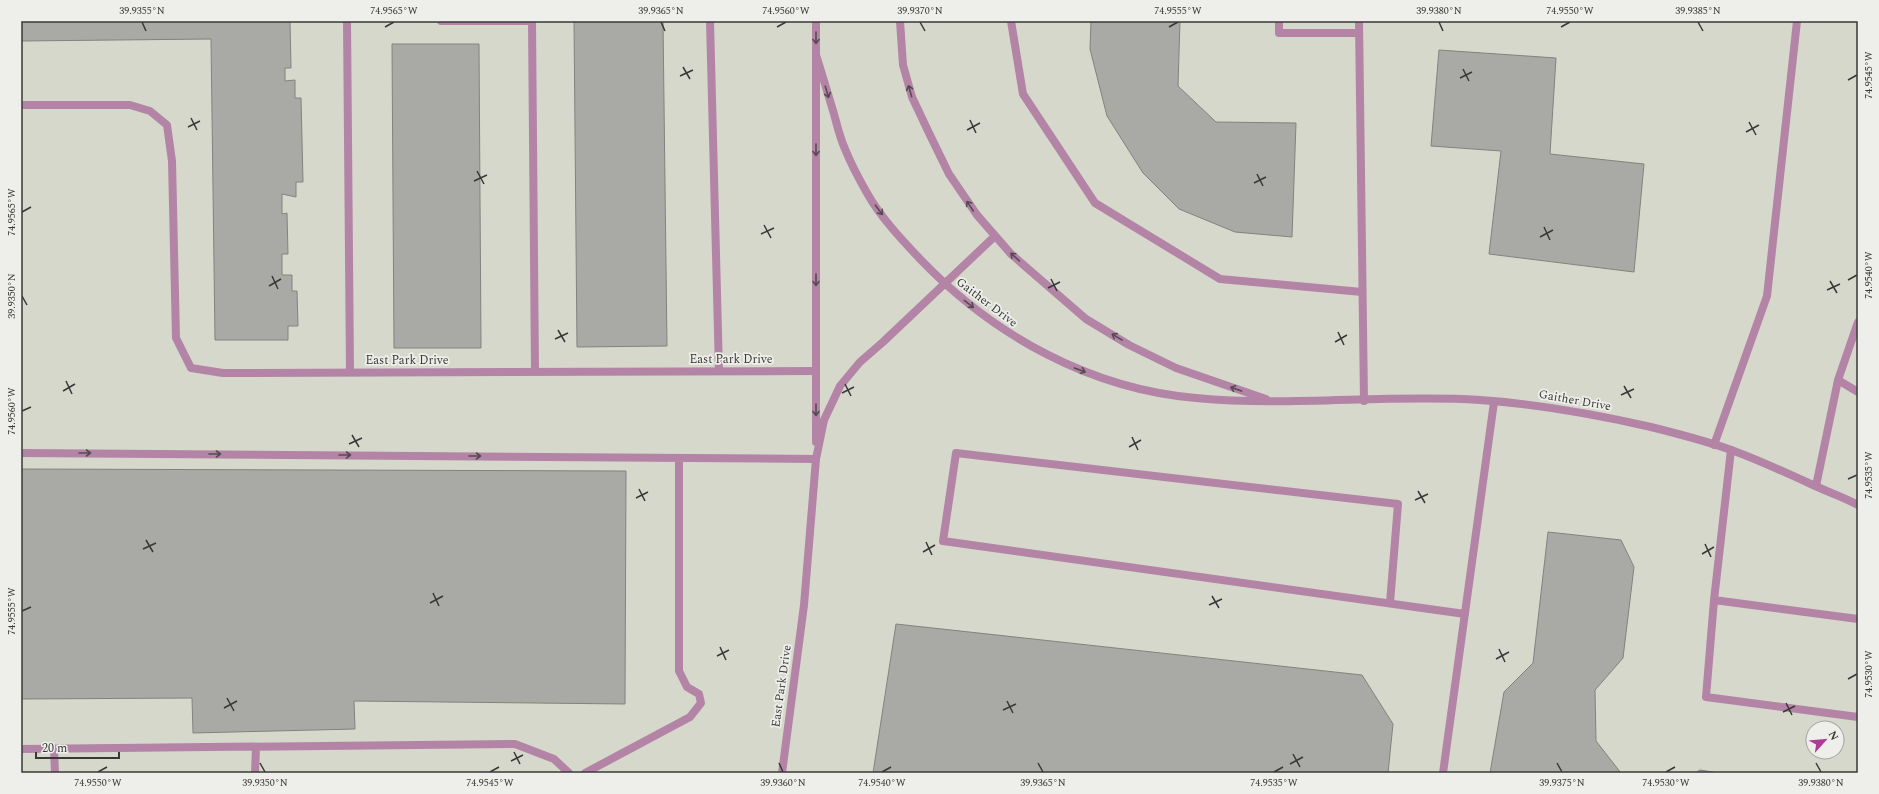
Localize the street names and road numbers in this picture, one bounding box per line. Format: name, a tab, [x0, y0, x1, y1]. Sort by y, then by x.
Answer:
street label: Gaither Drive	[952, 273, 1022, 332]
street label: East Park Drive	[689, 350, 773, 369]
street label: East Park Drive	[365, 351, 449, 370]
street label: Gaither Drive	[1537, 385, 1613, 416]
street label: East Park Drive	[766, 643, 797, 729]

